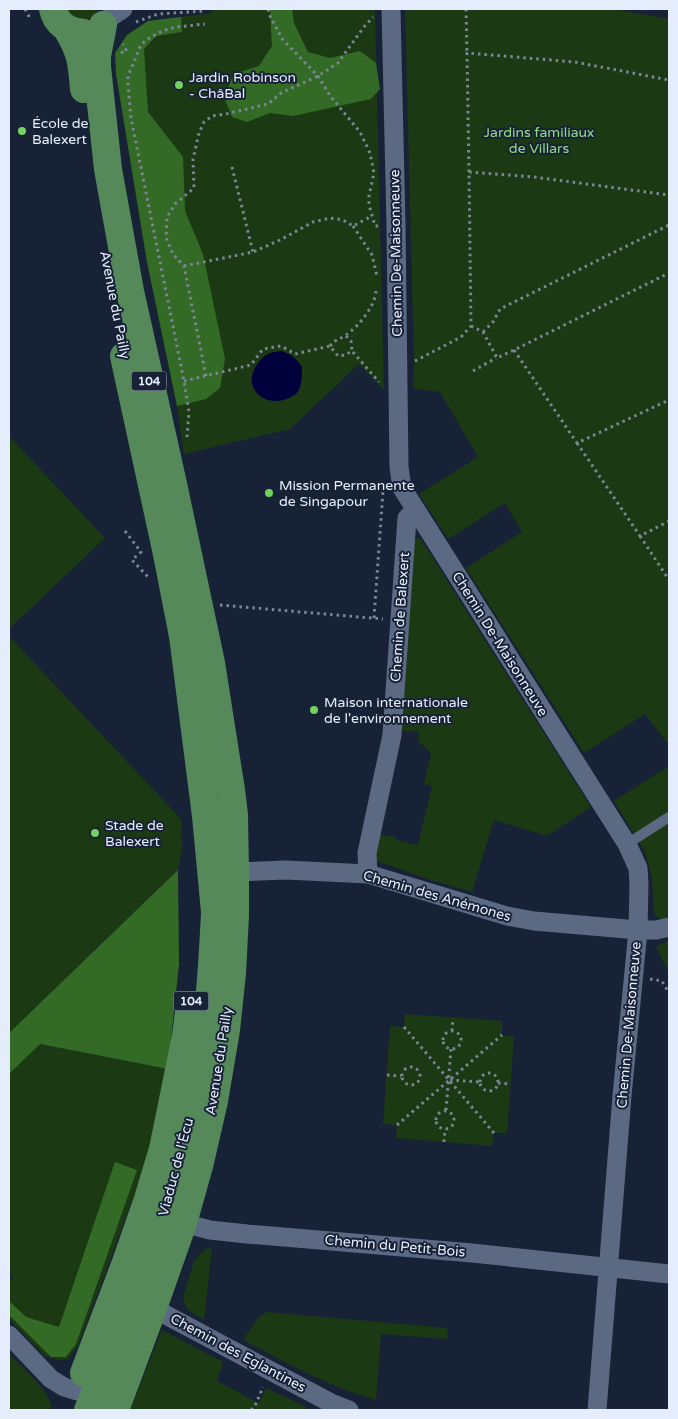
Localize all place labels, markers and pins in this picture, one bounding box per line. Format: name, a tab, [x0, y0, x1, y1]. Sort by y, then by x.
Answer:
place label: Jardin Robinson - ChâBal	[189, 69, 296, 102]
marker: Jardin Robinson - ChâBal	[173, 79, 185, 91]
place label: École de Balexert	[32, 115, 89, 148]
marker: École de Balexert	[16, 125, 28, 137]
place label: Mission Permanente de Singapour	[279, 477, 415, 510]
marker: Mission Permanente de Singapour	[263, 487, 275, 499]
place label: Maison internationale de l'environnement	[324, 694, 468, 727]
marker: Maison internationale de l'environnement	[308, 704, 320, 716]
place label: Stade de Balexert	[105, 817, 164, 850]
marker: Stade de Balexert	[89, 827, 101, 839]

